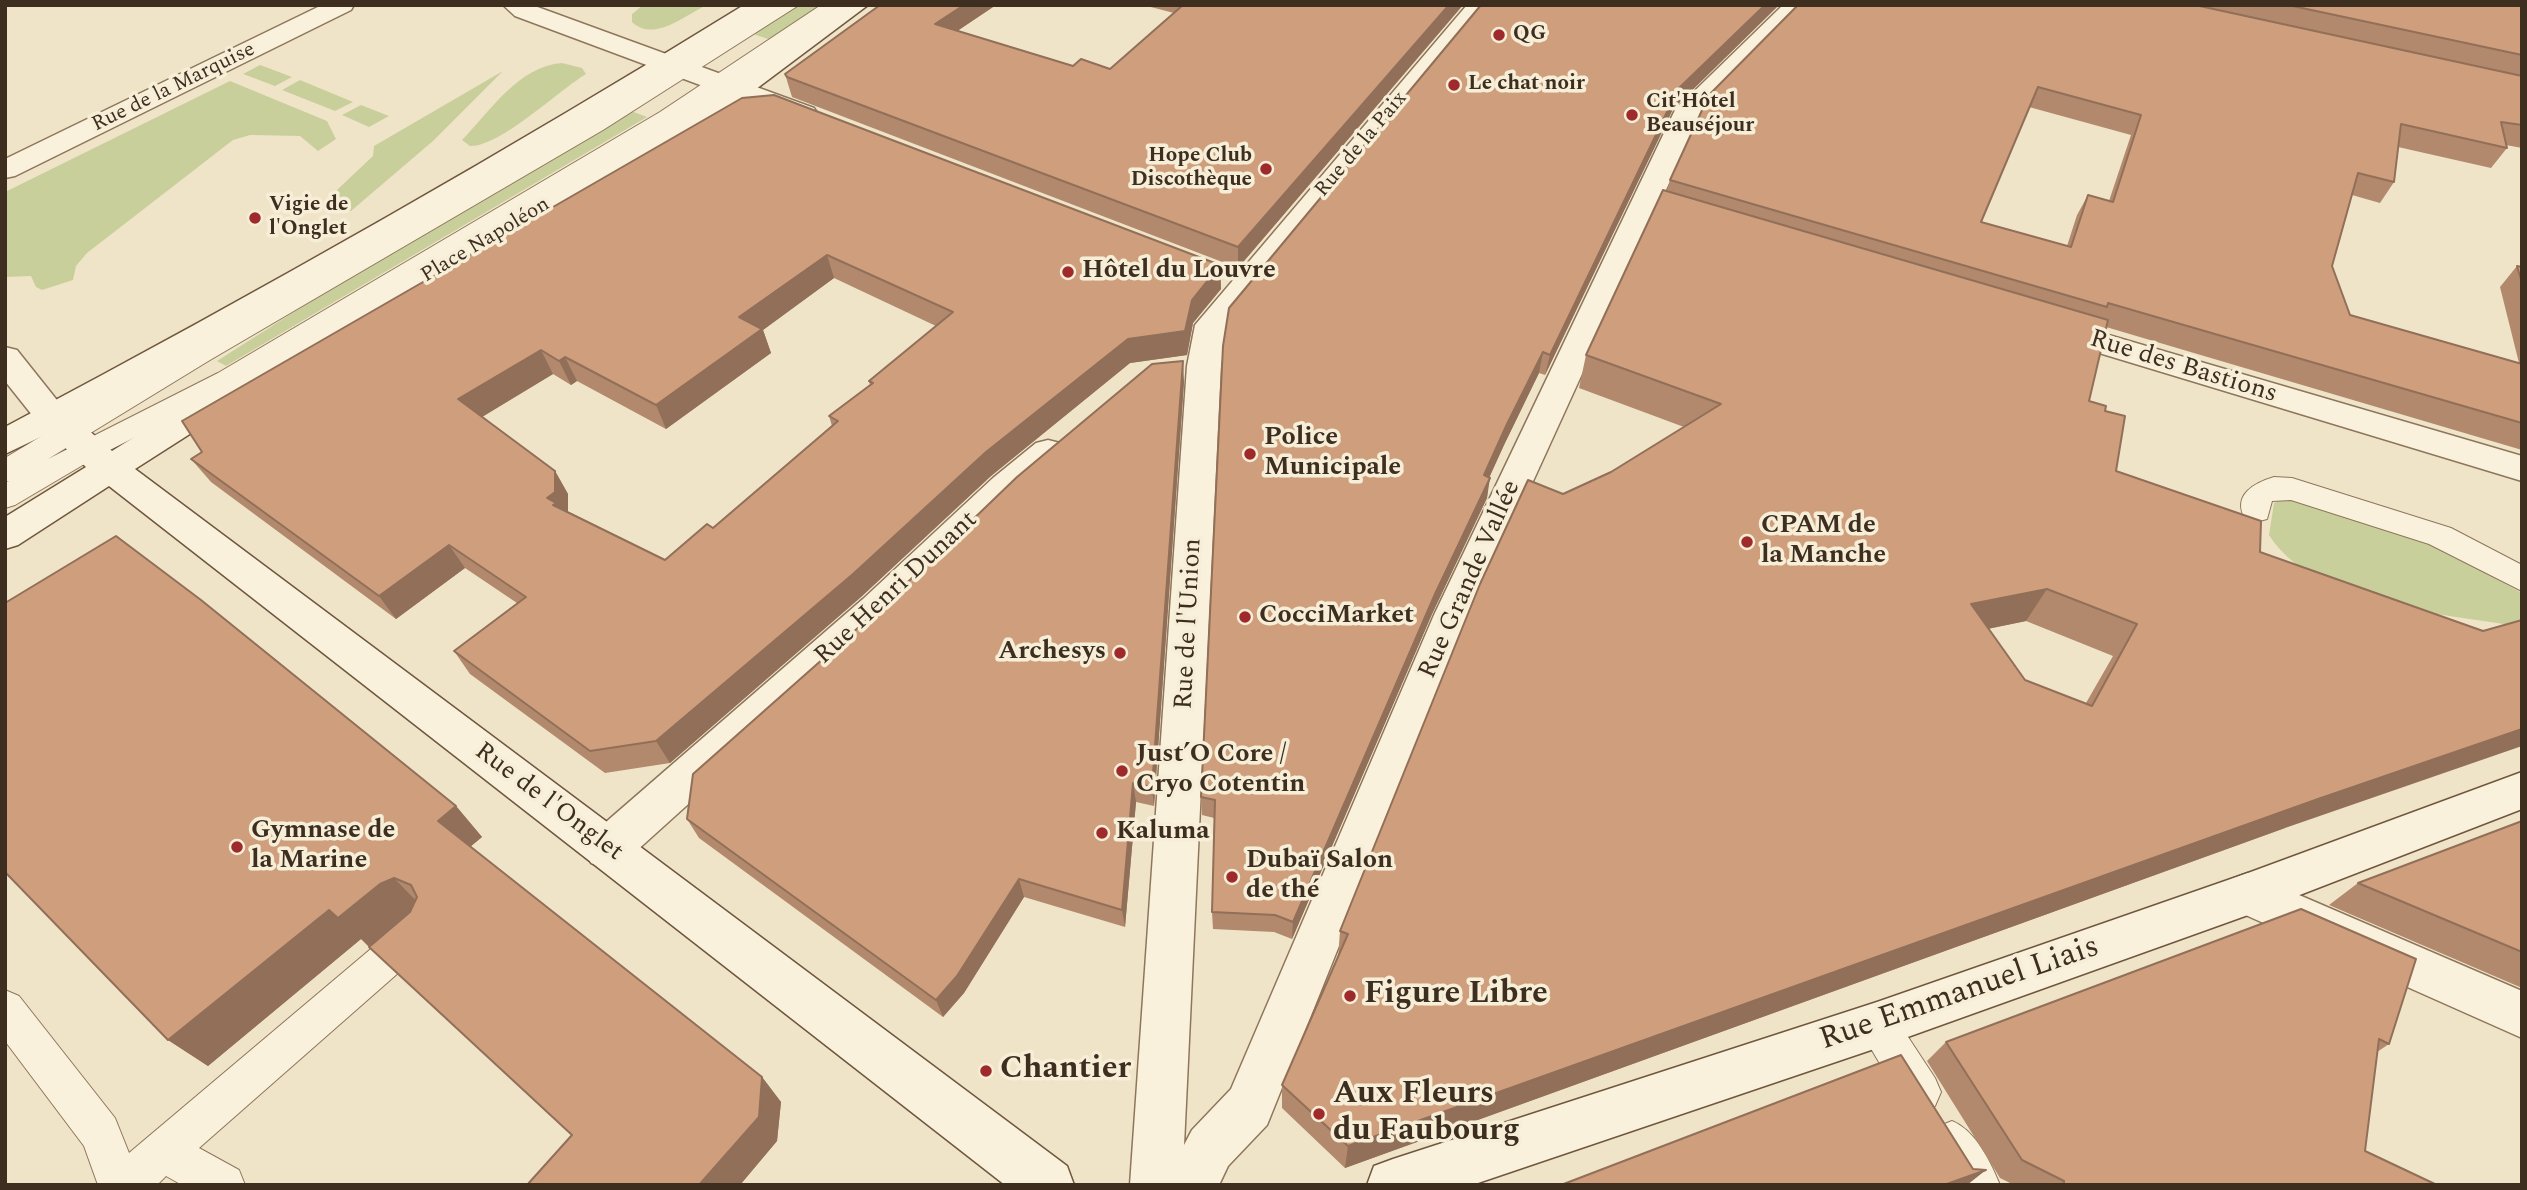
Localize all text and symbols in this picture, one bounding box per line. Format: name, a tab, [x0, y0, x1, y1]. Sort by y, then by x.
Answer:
place label: QG	[1513, 22, 1546, 48]
marker: QG	[1491, 27, 1507, 43]
street label: Rue de la Marquise	[88, 38, 260, 138]
place label: Le chat noir	[1468, 72, 1585, 98]
marker: Le chat noir	[1446, 77, 1462, 93]
street label: Rue de la Paix	[1311, 87, 1413, 203]
place label: Cit'Hôtel Beauséjour	[1646, 90, 1754, 140]
marker: Cit'Hôtel Beauséjour	[1624, 107, 1640, 123]
place label: Hope Club Discothèque	[1131, 144, 1252, 194]
marker: Hope Club Discothèque	[1258, 161, 1274, 177]
place label: Vigie de l'Onglet	[269, 193, 348, 243]
street label: Place Napoléon	[417, 193, 555, 289]
marker: Vigie de l'Onglet	[247, 210, 263, 226]
place label: Hôtel du Louvre	[1082, 256, 1276, 288]
marker: Hôtel du Louvre	[1060, 264, 1076, 280]
street label: Rue des Bastions	[2086, 325, 2280, 411]
place label: Police Municipale	[1264, 423, 1401, 485]
marker: Police Municipale	[1242, 446, 1258, 462]
street label: Rue Grande Vallée	[1413, 476, 1529, 684]
street label: Rue Henri Dunant	[809, 506, 985, 672]
place label: CPAM de la Manche	[1761, 511, 1886, 572]
marker: CPAM de la Manche	[1739, 534, 1755, 550]
street label: Rue de l'Union	[1170, 538, 1210, 710]
place label: CocciMarket	[1259, 601, 1414, 633]
marker: CocciMarket	[1237, 609, 1253, 625]
place label: Archesys	[998, 637, 1106, 669]
marker: Archesys	[1112, 645, 1128, 661]
street label: Rue de l'Onglet	[468, 737, 628, 869]
place label: Just’O Core / Cryo Cotentin	[1136, 740, 1305, 802]
marker: Just’O Core / Cryo Cotentin	[1114, 763, 1130, 779]
place label: Gymnase de la Marine	[251, 816, 395, 878]
place label: Kaluma	[1116, 817, 1210, 849]
marker: Kaluma	[1094, 825, 1110, 841]
marker: Gymnase de la Marine	[229, 839, 245, 855]
place label: Dubaï Salon de thé	[1246, 846, 1393, 908]
marker: Dubaï Salon de thé	[1224, 869, 1240, 885]
street label: Rue Emmanuel Liais	[1815, 929, 2105, 1061]
place label: Figure Libre	[1364, 977, 1548, 1015]
marker: Figure Libre	[1342, 988, 1358, 1004]
place label: Chantier	[1000, 1052, 1131, 1090]
marker: Chantier	[978, 1063, 994, 1079]
place label: Aux Fleurs du Faubourg	[1333, 1077, 1520, 1152]
marker: Aux Fleurs du Faubourg	[1311, 1106, 1327, 1122]

